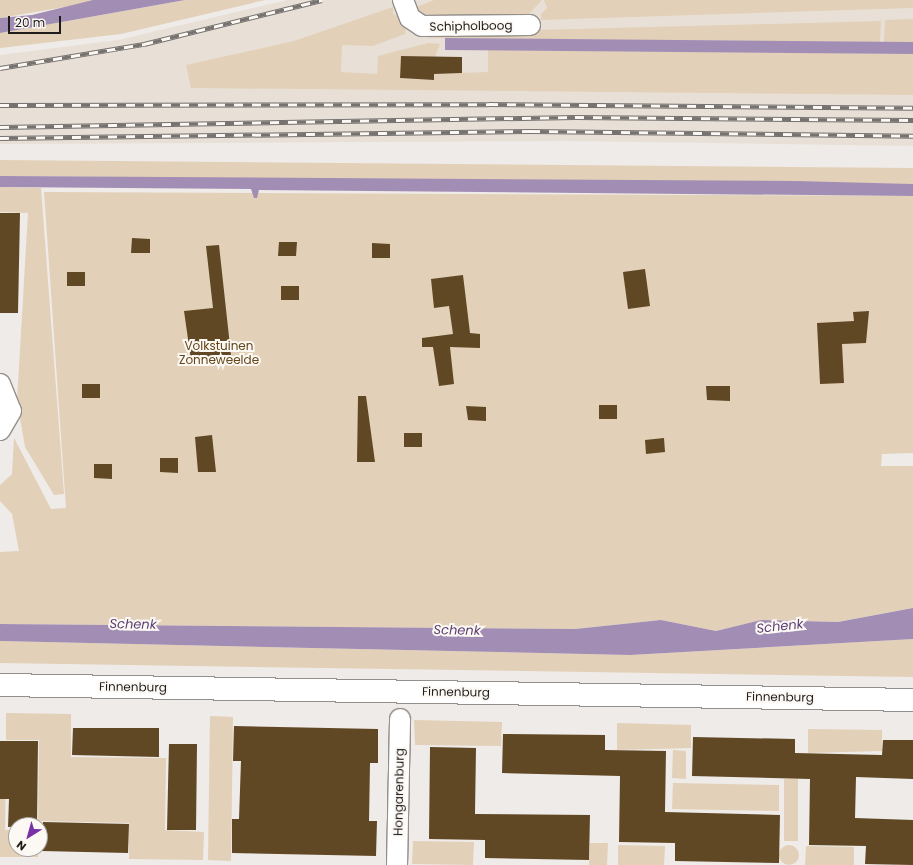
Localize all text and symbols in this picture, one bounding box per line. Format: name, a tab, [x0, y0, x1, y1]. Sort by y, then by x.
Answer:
scale bar	[10, 8, 63, 34]
text: 20 m	[15, 14, 45, 31]
street label: Schipholboog	[429, 18, 513, 34]
park label: Volkstuinen Zonneweelde	[179, 339, 259, 367]
water label: Schenk	[109, 617, 157, 633]
water label: Schenk	[756, 617, 804, 637]
water label: Schenk	[433, 623, 481, 639]
street label: Finnenburg	[99, 679, 167, 695]
street label: Finnenburg	[422, 684, 490, 700]
street label: Finnenburg	[746, 689, 814, 705]
street label: Hongarenburg	[391, 748, 407, 836]
north arrow	[8, 817, 48, 857]
text: N	[13, 837, 30, 855]

